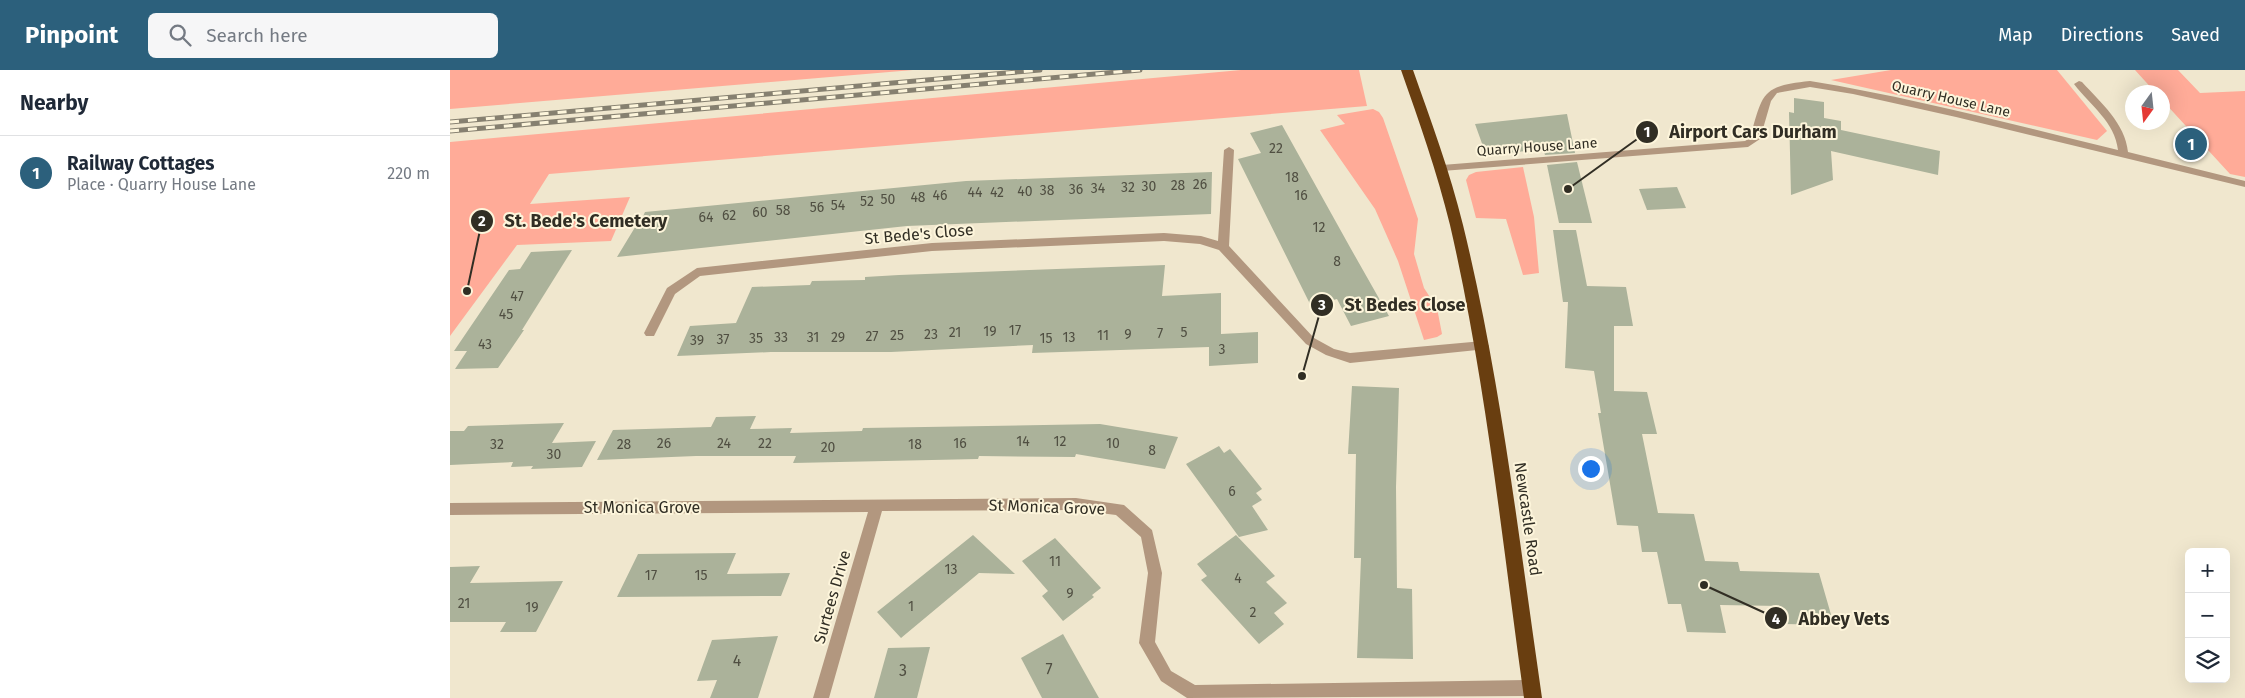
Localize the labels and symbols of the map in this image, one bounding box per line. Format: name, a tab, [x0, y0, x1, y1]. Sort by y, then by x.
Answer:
street label: Quarry House Lane	[1890, 77, 2012, 121]
north arrow	[2125, 85, 2170, 130]
callout: Airport Cars Durham	[1634, 115, 1846, 148]
text: Airport Cars Durham	[1668, 121, 1837, 143]
text: 1	[1644, 123, 1650, 141]
pin: 1	[2175, 125, 2207, 163]
street label: Quarry House Lane	[1476, 134, 1598, 160]
house number: 22	[1269, 140, 1283, 157]
house number: 18	[1285, 169, 1299, 186]
house number: 26	[1193, 176, 1207, 193]
house number: 28	[1171, 177, 1186, 194]
house number: 30	[1142, 178, 1157, 195]
house number: 32	[1121, 179, 1135, 196]
house number: 34	[1091, 180, 1106, 197]
house number: 36	[1069, 181, 1083, 198]
house number: 38	[1040, 182, 1055, 199]
house number: 40	[1017, 183, 1033, 200]
house number: 44	[968, 184, 983, 201]
house number: 42	[990, 184, 1004, 201]
house number: 46	[933, 187, 947, 204]
house number: 16	[1294, 187, 1308, 204]
house number: 48	[910, 189, 926, 206]
house number: 50	[881, 191, 896, 208]
house number: 52	[860, 193, 874, 210]
house number: 54	[831, 197, 846, 214]
house number: 56	[810, 199, 824, 216]
house number: 58	[776, 202, 791, 219]
callout: St. Bede's Cemetery	[469, 204, 677, 237]
house number: 60	[752, 204, 768, 221]
house number: 62	[722, 207, 736, 224]
house number: 64	[699, 209, 714, 226]
text: St. Bede's Cemetery	[505, 210, 668, 232]
text: 2	[478, 212, 486, 230]
house number: 12	[1313, 219, 1326, 236]
street label: St Bede's Close	[864, 220, 974, 248]
house number: 8	[1333, 253, 1341, 270]
house number: 47	[510, 288, 524, 305]
callout: St Bedes Close	[1309, 289, 1475, 322]
text: St Bedes Close	[1345, 294, 1465, 316]
text: 3	[1317, 296, 1326, 314]
house number: 45	[499, 306, 513, 323]
house number: 17	[1009, 322, 1021, 339]
house number: 19	[983, 323, 997, 340]
house number: 21	[949, 324, 961, 341]
house number: 5	[1180, 324, 1188, 341]
house number: 7	[1157, 325, 1163, 342]
house number: 23	[924, 326, 938, 343]
house number: 9	[1124, 326, 1132, 343]
house number: 25	[890, 327, 904, 344]
house number: 11	[1097, 327, 1109, 344]
house number: 27	[865, 328, 879, 345]
house number: 33	[774, 329, 788, 346]
house number: 31	[807, 329, 819, 346]
house number: 29	[831, 329, 845, 346]
house number: 13	[1062, 329, 1076, 346]
house number: 35	[749, 330, 763, 347]
house number: 15	[1039, 330, 1053, 347]
house number: 37	[716, 331, 730, 348]
house number: 39	[690, 332, 704, 349]
house number: 43	[478, 336, 492, 353]
house number: 3	[1219, 341, 1226, 358]
house number: 14	[1016, 433, 1030, 450]
house number: 12	[1054, 433, 1067, 450]
house number: 26	[657, 435, 671, 452]
house number: 24	[717, 435, 732, 452]
house number: 22	[758, 435, 772, 452]
house number: 16	[953, 435, 967, 452]
house number: 10	[1106, 435, 1120, 452]
house number: 32	[490, 436, 504, 453]
house number: 28	[617, 436, 632, 453]
house number: 18	[908, 436, 922, 453]
house number: 20	[821, 439, 836, 456]
house number: 8	[1148, 442, 1156, 459]
house number: 30	[547, 446, 562, 463]
your location	[1578, 456, 1604, 482]
street label: Newcastle Road	[1511, 461, 1545, 577]
house number: 6	[1228, 483, 1236, 500]
street label: St Monica Grove	[988, 495, 1106, 519]
street label: St Monica Grove	[584, 498, 700, 517]
street label: Surtees Drive	[810, 548, 854, 646]
house number: 11	[1049, 553, 1061, 570]
house number: 13	[944, 561, 958, 578]
house number: 17	[645, 567, 657, 584]
house number: 15	[694, 567, 708, 584]
house number: 4	[1234, 570, 1242, 587]
house number: 9	[1066, 585, 1074, 602]
house number: 21	[458, 595, 470, 612]
house number: 1	[908, 598, 914, 615]
house number: 19	[525, 599, 539, 616]
callout: Abbey Vets	[1764, 602, 1899, 635]
house number: 2	[1250, 604, 1257, 621]
text: Abbey Vets	[1798, 608, 1890, 630]
text: 4	[1772, 610, 1781, 628]
house number: 4	[733, 651, 742, 670]
house number: 7	[1045, 660, 1053, 679]
house number: 3	[899, 661, 907, 680]

